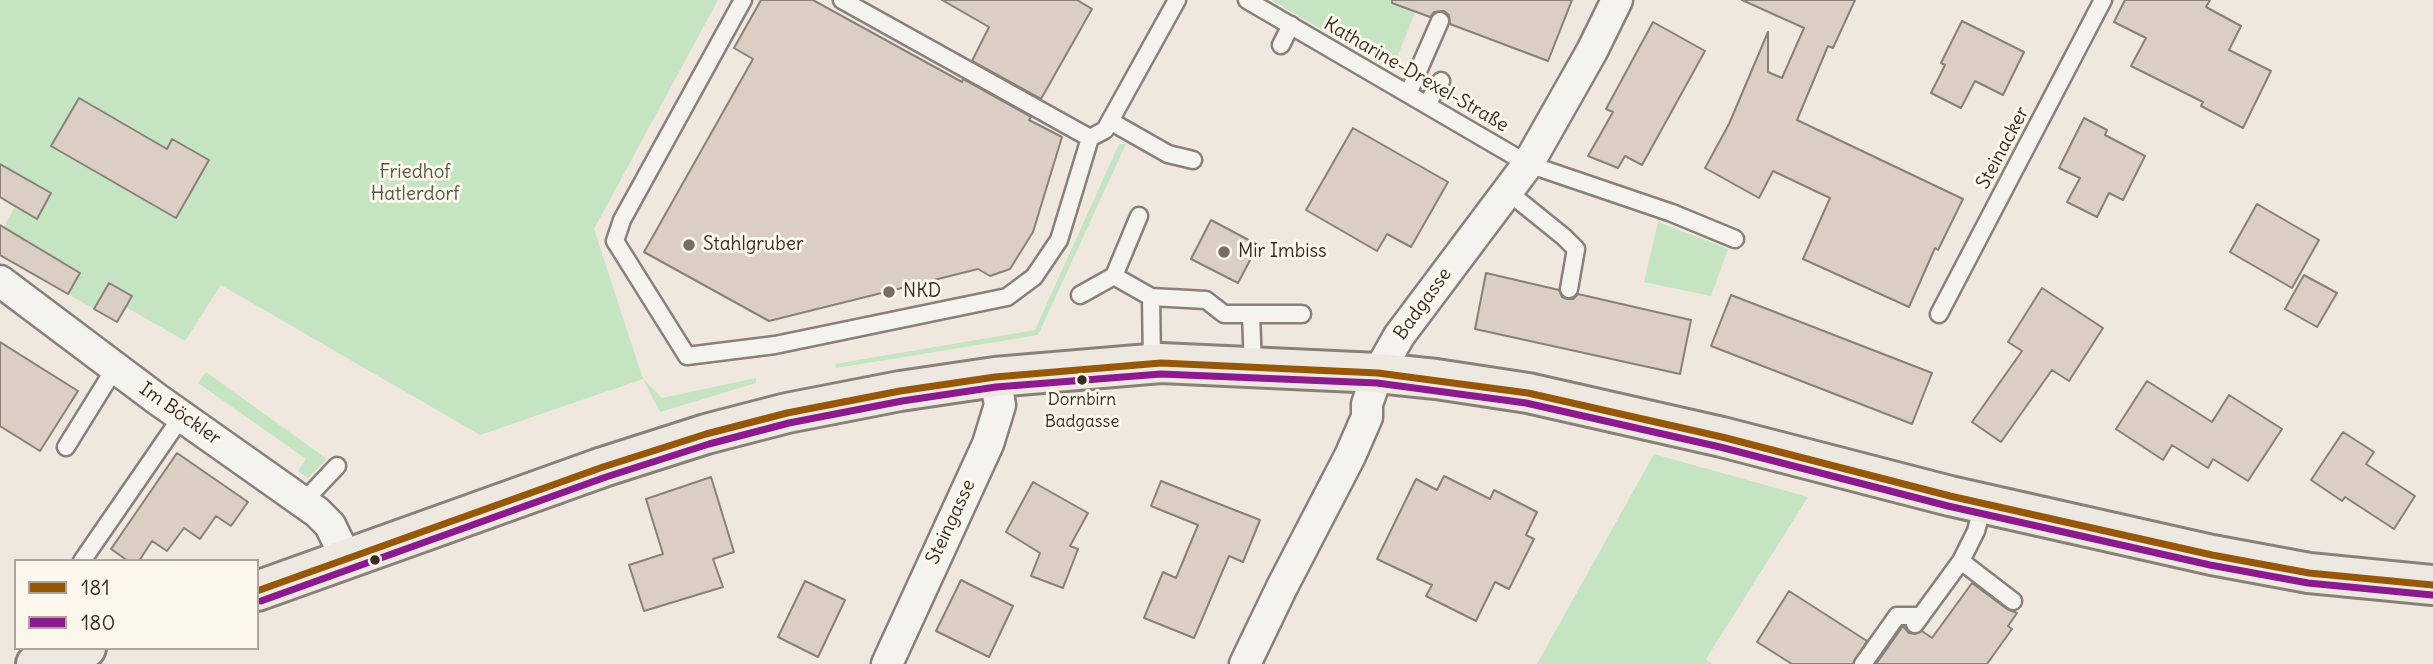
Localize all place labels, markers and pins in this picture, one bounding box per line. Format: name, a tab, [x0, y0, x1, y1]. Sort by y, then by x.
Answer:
place label: Stahlgruber	[703, 234, 804, 256]
marker: Stahlgruber	[681, 237, 697, 253]
place label: Mir Imbiss	[1238, 241, 1327, 263]
marker: Mir Imbiss	[1216, 244, 1232, 260]
place label: NKD	[903, 281, 941, 303]
marker: NKD	[881, 284, 897, 300]
marker: Dornbirn Badgasse	[1075, 373, 1089, 387]
place label: Dornbirn Badgasse	[1045, 390, 1119, 430]
unlabelled marker	[368, 553, 382, 567]

